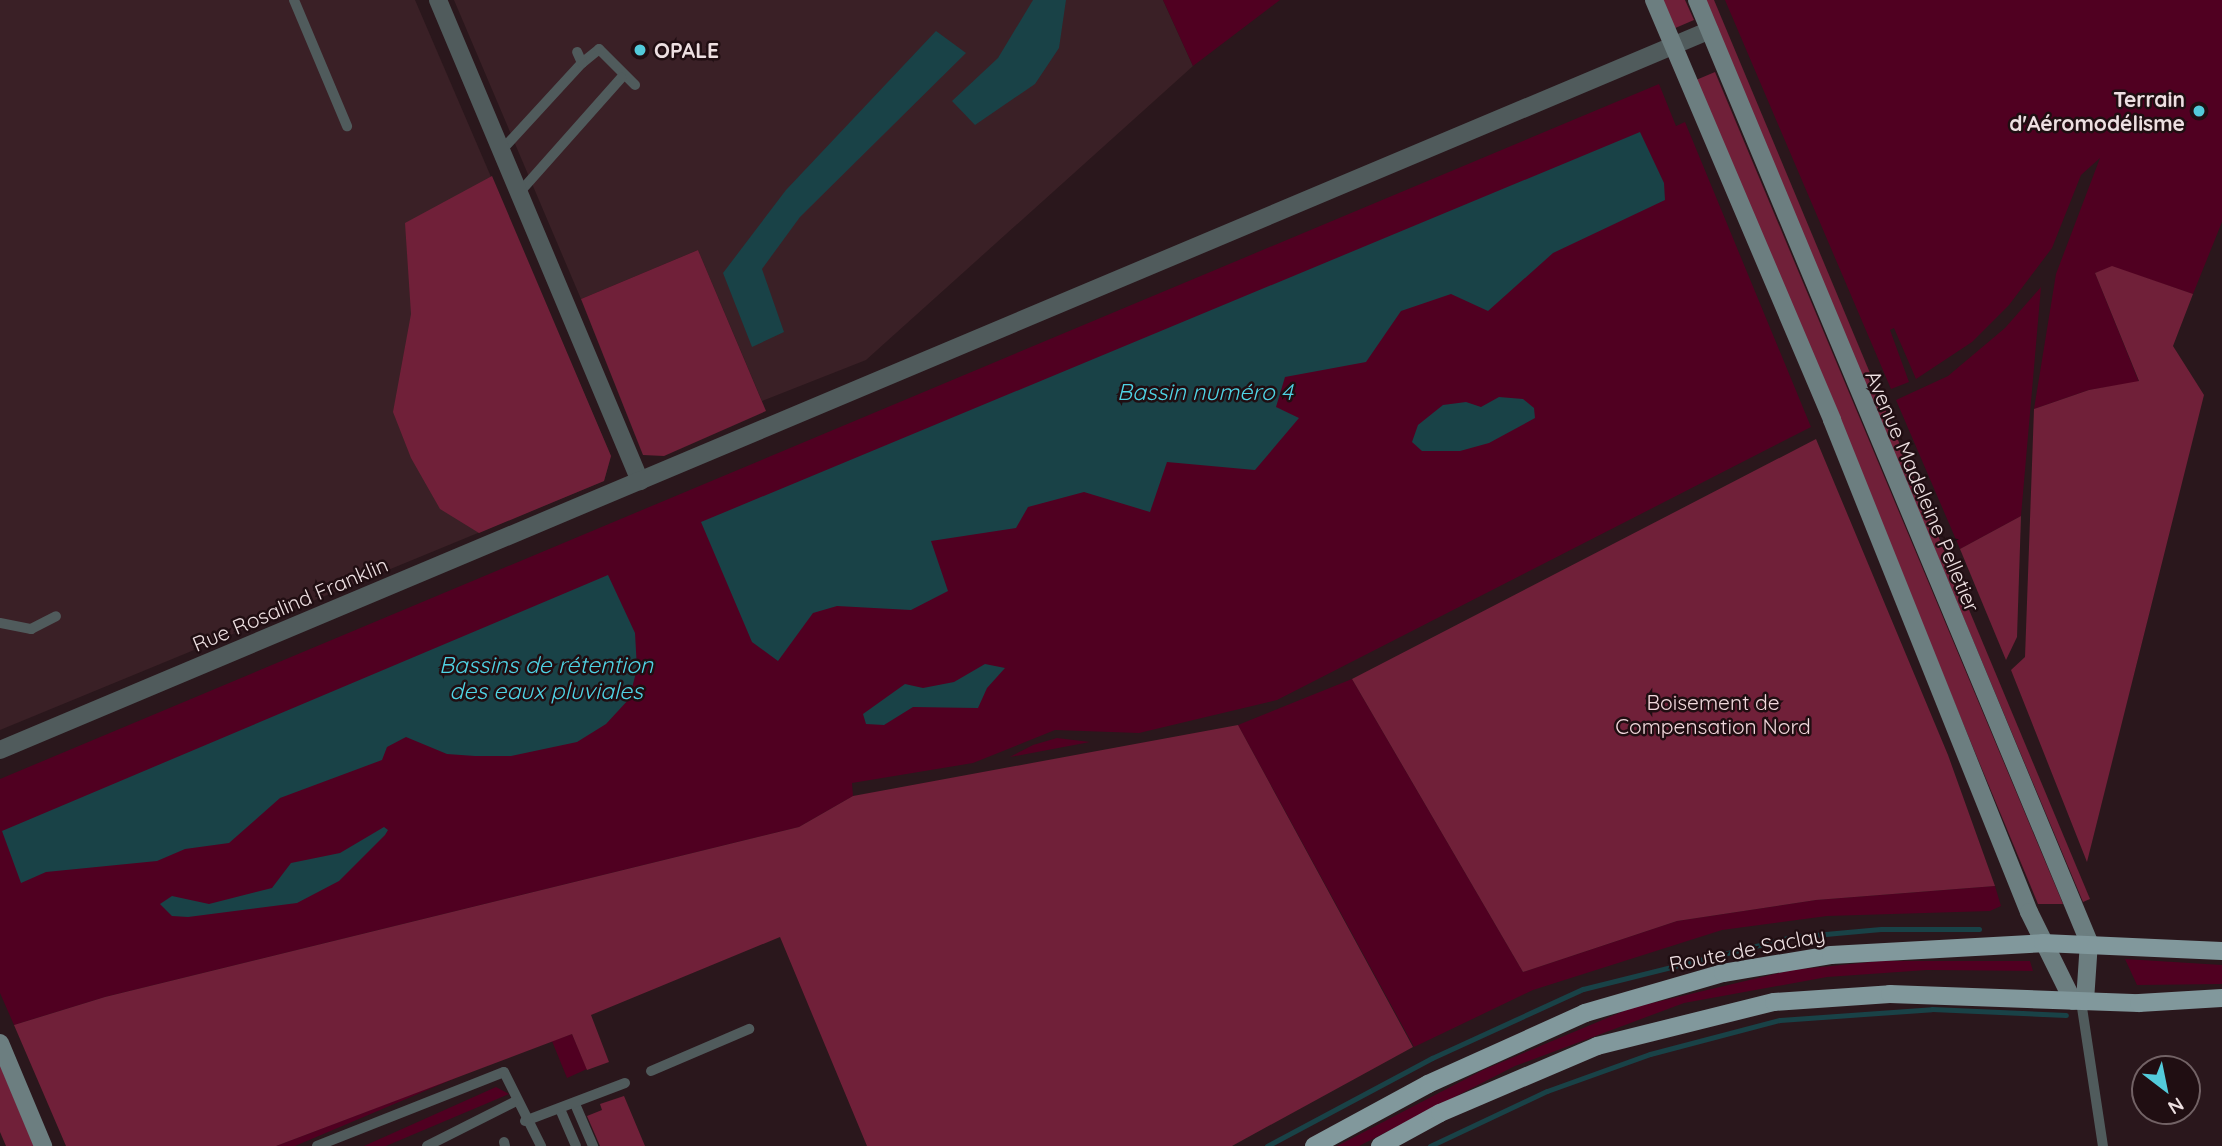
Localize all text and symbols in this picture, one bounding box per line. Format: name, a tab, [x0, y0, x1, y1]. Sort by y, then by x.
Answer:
place label: OPALE	[654, 37, 719, 63]
marker: OPALE	[632, 42, 648, 58]
place label: Terrain d'Aéromodélisme	[2009, 86, 2185, 136]
marker: Terrain d'Aéromodélisme	[2191, 103, 2207, 119]
street label: Avenue Madeleine Pelletier	[1861, 366, 1985, 616]
water label: Bassin numéro 4	[1117, 378, 1293, 406]
street label: Rue Rosalind Franklin	[189, 551, 391, 657]
water label: Bassins de rétention des eaux pluviales	[439, 651, 653, 705]
park label: Boisement de Compensation Nord	[1615, 689, 1811, 739]
street label: Route de Saclay	[1667, 922, 1827, 976]
north arrow	[2131, 1055, 2201, 1125]
text: N	[2164, 1092, 2188, 1120]

